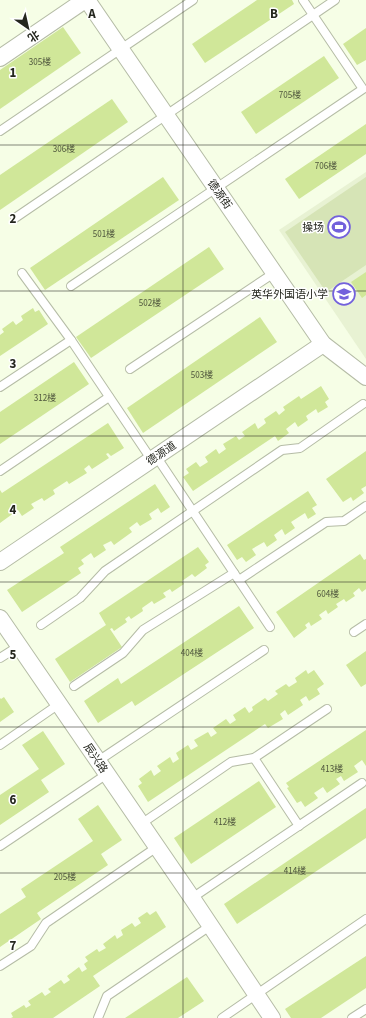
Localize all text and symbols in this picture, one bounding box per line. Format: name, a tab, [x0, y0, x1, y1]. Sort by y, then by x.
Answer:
text: A	[87, 5, 96, 23]
text: B	[270, 5, 278, 23]
north arrow	[8, 8, 48, 48]
text: 北	[25, 27, 42, 45]
house number: 305楼	[29, 56, 51, 69]
text: 1	[10, 64, 17, 82]
house number: 705楼	[279, 89, 301, 102]
house number: 306楼	[53, 143, 75, 156]
house number: 706楼	[315, 160, 337, 173]
street label: 德源街	[204, 176, 235, 212]
text: 2	[10, 210, 17, 228]
sports icon: 操场	[326, 214, 352, 240]
place label: 操场	[302, 220, 324, 235]
house number: 501楼	[93, 228, 115, 241]
school or university icon: 英华外国语小学	[331, 281, 357, 307]
place label: 英华外国语小学	[251, 287, 328, 302]
house number: 502楼	[139, 297, 161, 310]
text: 3	[10, 355, 17, 373]
house number: 503楼	[191, 369, 213, 382]
house number: 312楼	[34, 392, 56, 405]
street label: 德源道	[143, 438, 179, 469]
text: 4	[10, 501, 17, 519]
house number: 604楼	[317, 588, 339, 601]
text: 5	[10, 646, 17, 664]
house number: 404楼	[181, 647, 203, 660]
street label: 辰兴路	[80, 740, 111, 776]
house number: 413楼	[321, 763, 343, 776]
text: 6	[10, 791, 17, 809]
house number: 412楼	[214, 816, 236, 829]
house number: 414楼	[284, 865, 306, 878]
house number: 205楼	[54, 871, 76, 884]
text: 7	[10, 937, 17, 955]

